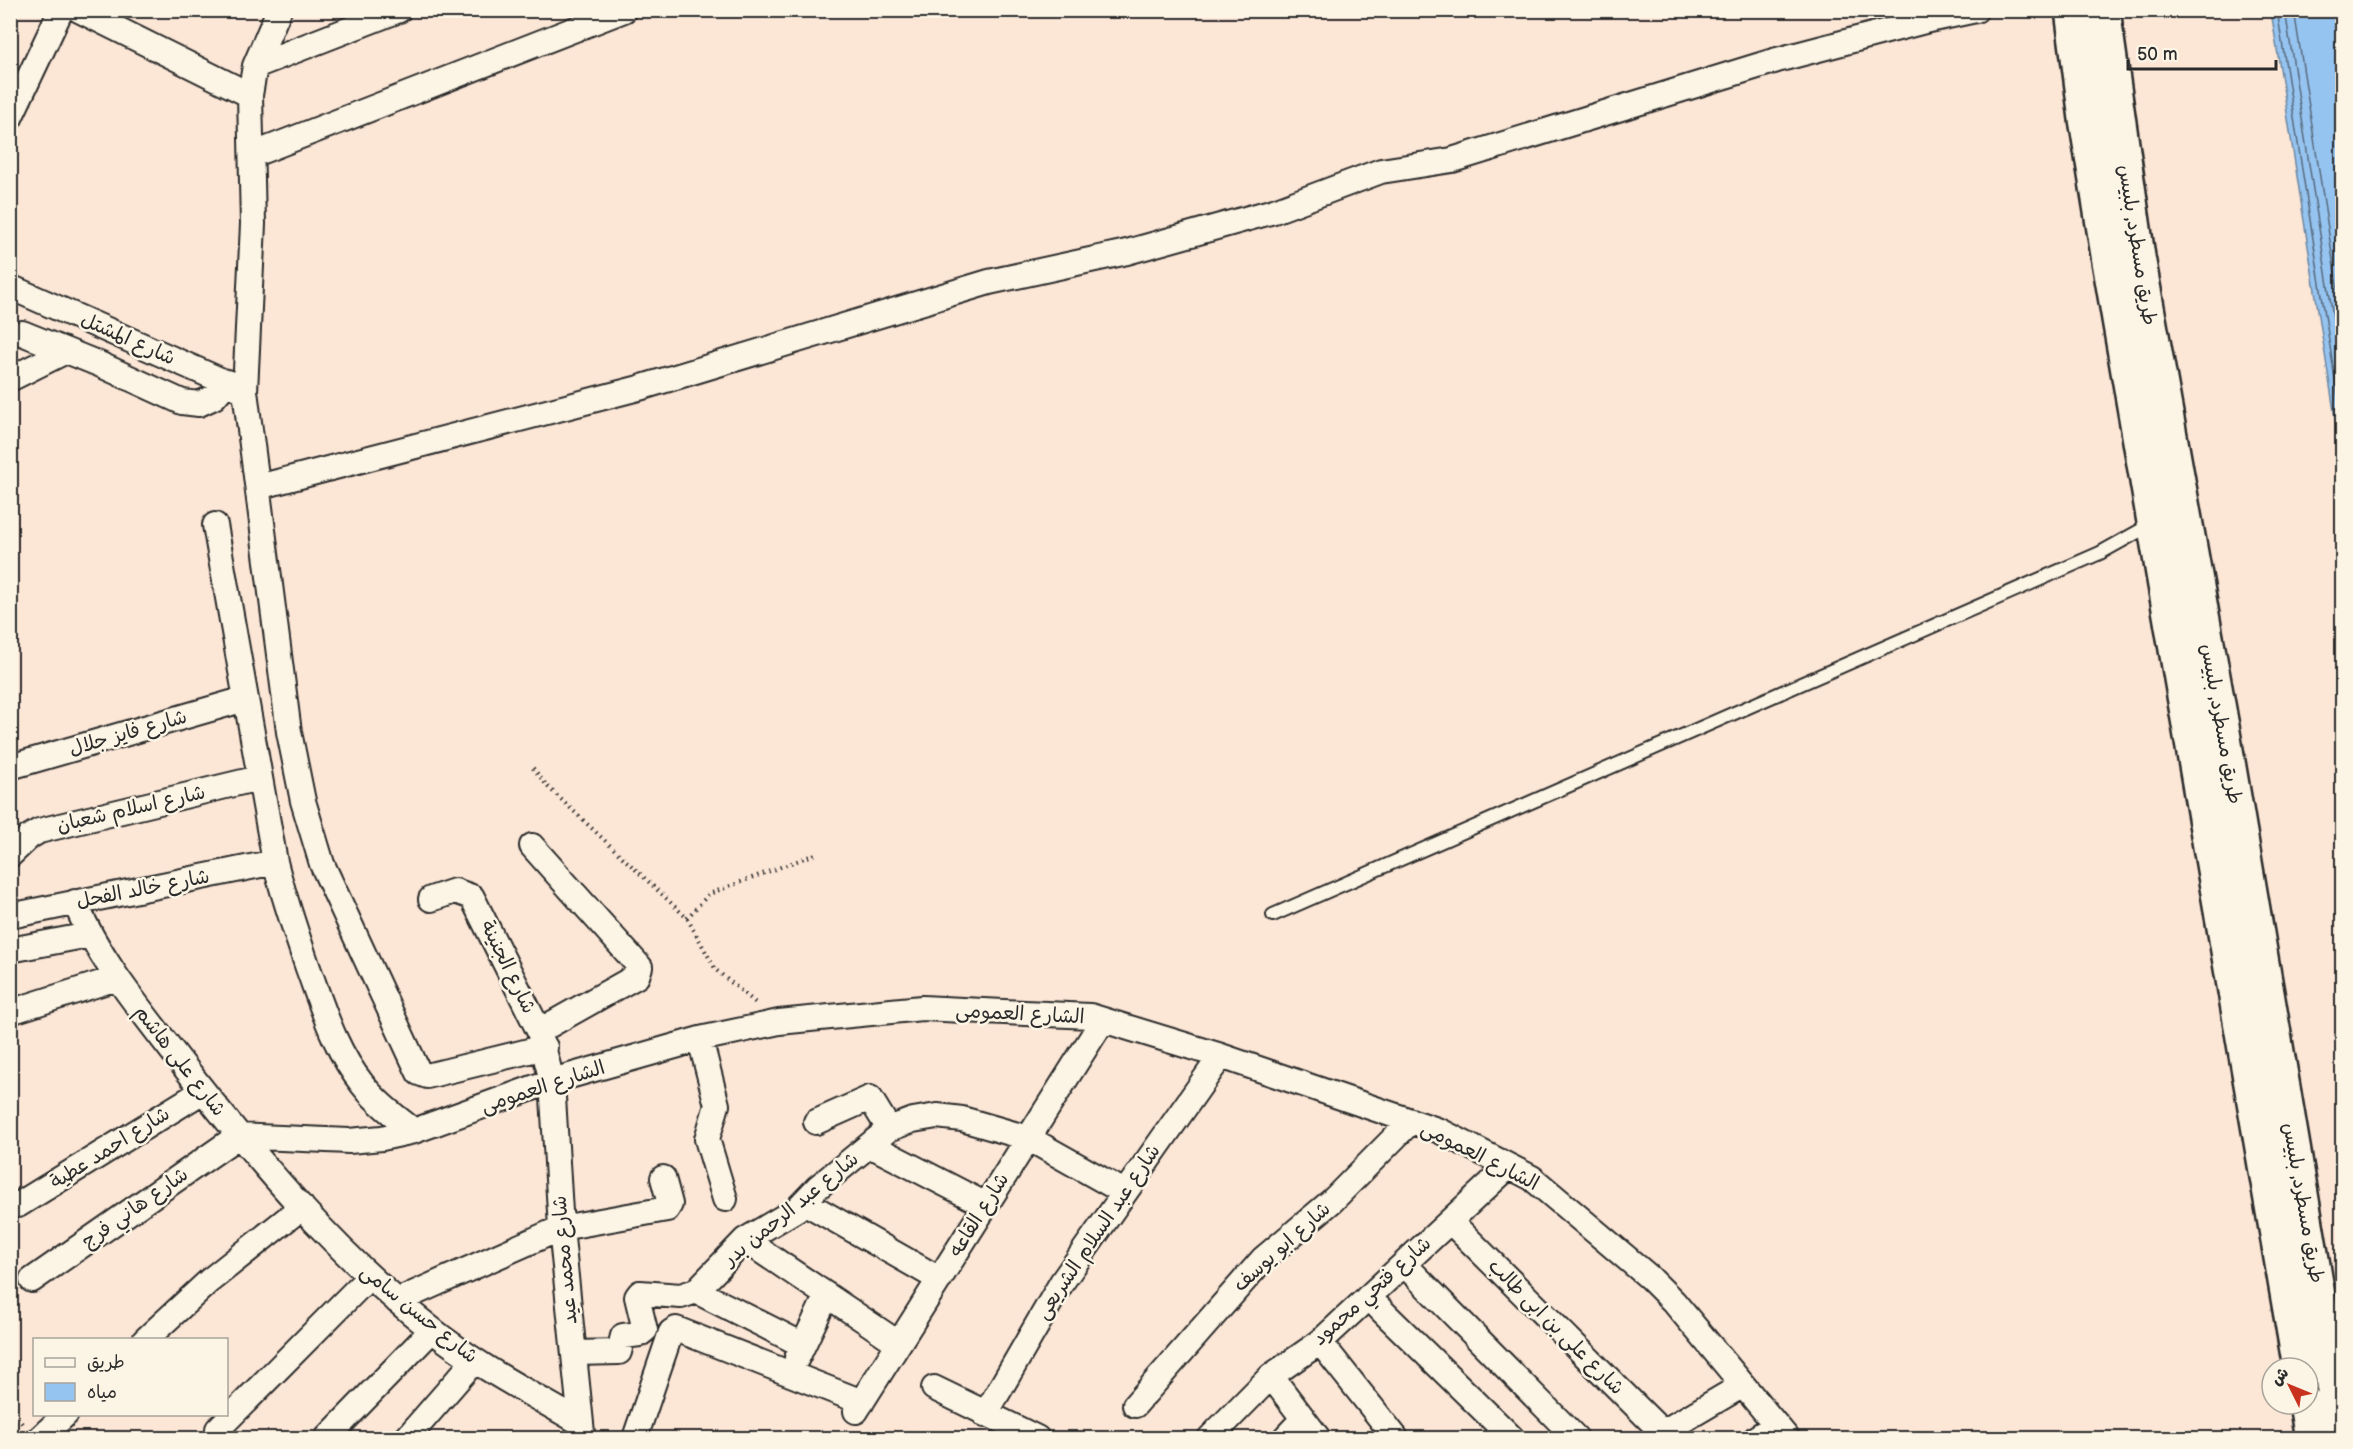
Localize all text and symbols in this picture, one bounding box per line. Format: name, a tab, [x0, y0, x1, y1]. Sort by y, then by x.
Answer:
scale bar	[2128, 33, 2276, 71]
text: 50 m	[2137, 44, 2178, 65]
street label: طريق مسطرد, بلبيس	[2112, 163, 2162, 327]
street label: شارع المشتل	[77, 307, 179, 371]
street label: طريق مسطرد, بلبيس	[2195, 642, 2247, 806]
street label: شارع فايز جلال	[66, 705, 190, 762]
street label: شارع اسلام شعبان	[54, 780, 208, 840]
street label: شارع خالد الفحل	[74, 864, 212, 915]
street label: شارع الجنينة	[474, 916, 541, 1018]
street label: الشارع العمومى	[955, 999, 1085, 1030]
street label: شارع على هاشم	[128, 1001, 231, 1122]
street label: الشارع العمومى	[478, 1056, 608, 1119]
street label: شارع احمد عطية	[46, 1102, 175, 1195]
street label: الشارع العمومى	[1417, 1116, 1543, 1197]
street label: طريق مسطرد, بلبيس	[2277, 1121, 2329, 1285]
street label: شارع عبد السلام الشريعى	[1030, 1140, 1167, 1325]
street label: شارع عبد الرحمن بدر	[717, 1147, 864, 1273]
street label: شارع هاني فرج	[77, 1162, 196, 1258]
street label: شارع القاعه	[944, 1168, 1015, 1262]
street label: شارع محمد عيد	[547, 1194, 584, 1325]
street label: شارع ابو يوسف	[1228, 1197, 1336, 1298]
street label: شارع فتحي محمود	[1308, 1231, 1440, 1354]
street label: شارع على بن ابى طالب	[1482, 1254, 1629, 1401]
street label: شارع حسن سامى	[355, 1259, 483, 1369]
legend	[33, 1338, 228, 1416]
text: طريق	[87, 1352, 125, 1373]
north arrow	[2260, 1356, 2320, 1416]
text: ش	[2267, 1364, 2293, 1390]
text: مياه	[87, 1382, 117, 1403]

